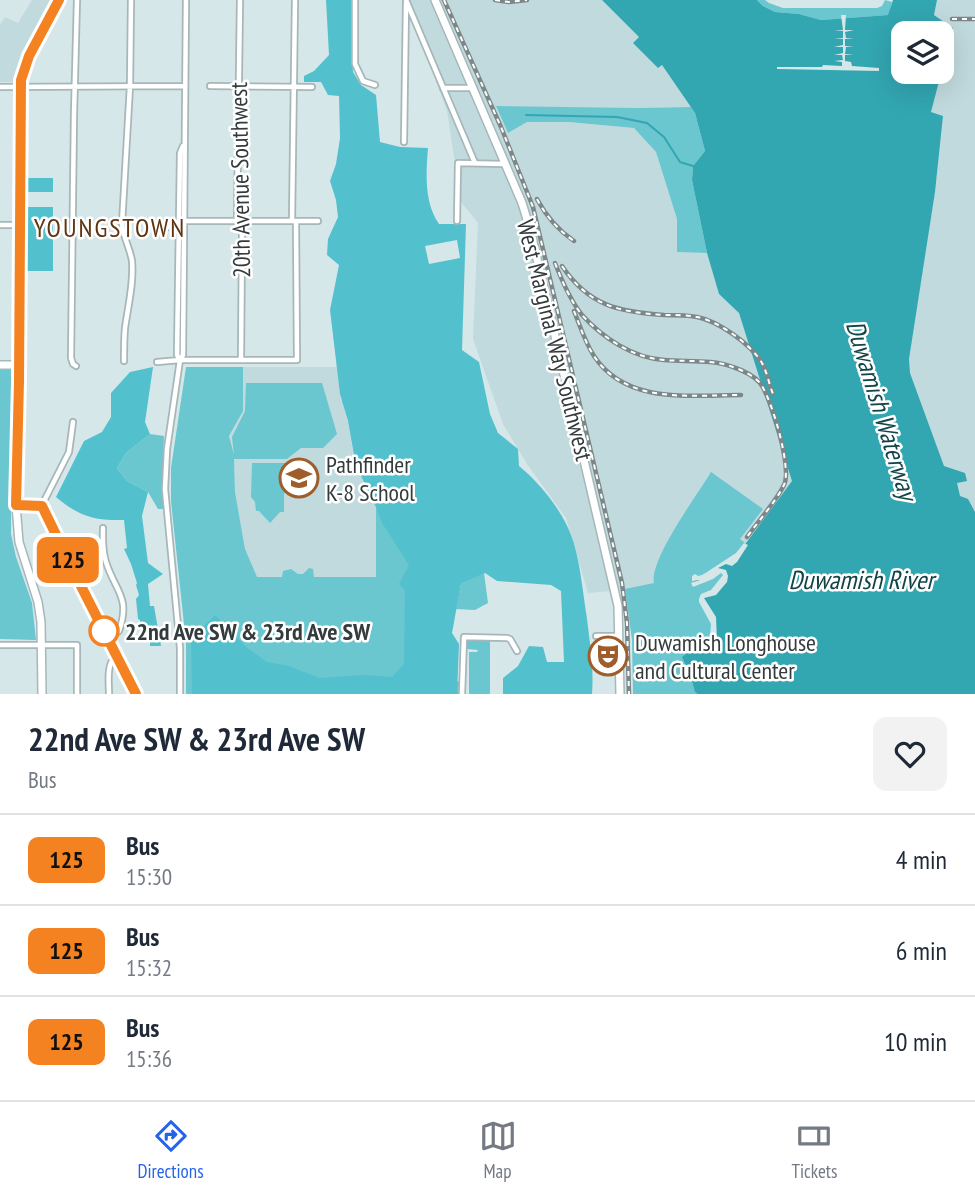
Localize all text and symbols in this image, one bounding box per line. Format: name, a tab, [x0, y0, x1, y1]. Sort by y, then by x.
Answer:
map controls	[891, 21, 954, 84]
button: layers	[891, 21, 954, 84]
street label: 20th Avenue Southwest	[223, 81, 257, 278]
district label: YOUNGSTOWN	[34, 211, 186, 244]
street label: West Marginal Way Southwest	[510, 216, 600, 464]
water label: Duwamish Waterway	[839, 316, 926, 507]
place label: Pathfinder K-8 School	[326, 449, 415, 508]
school or university icon: Pathfinder K-8 School	[278, 457, 320, 499]
line badge: 125	[28, 537, 108, 583]
text: 125	[51, 544, 85, 575]
water label: Duwamish River	[788, 563, 937, 596]
marker: 22nd Ave SW & 23rd Ave SW	[89, 616, 119, 646]
place label: 22nd Ave SW & 23rd Ave SW	[125, 616, 371, 647]
place label: Duwamish Longhouse and Cultural Center	[635, 627, 816, 686]
theatre icon: Duwamish Longhouse and Cultural Center	[587, 635, 629, 677]
text: 22nd Ave SW & 23rd Ave SW	[28, 717, 365, 760]
button: heart	[873, 717, 947, 791]
text: Bus	[28, 765, 57, 794]
text: Bus	[126, 829, 159, 862]
text: 4 min	[896, 843, 947, 876]
text: 125	[49, 844, 84, 875]
text: 15:30	[126, 862, 172, 891]
text: Bus	[126, 920, 159, 953]
text: 6 min	[896, 934, 947, 967]
text: 125	[49, 935, 84, 966]
text: 15:32	[126, 953, 172, 982]
text: Bus	[126, 1011, 159, 1044]
text: 10 min	[884, 1025, 947, 1058]
text: 125	[49, 1026, 84, 1057]
text: 15:36	[126, 1044, 172, 1073]
tab: Directions	[137, 1117, 204, 1183]
tab: Map	[479, 1117, 517, 1183]
tab: Tickets	[791, 1117, 838, 1183]

